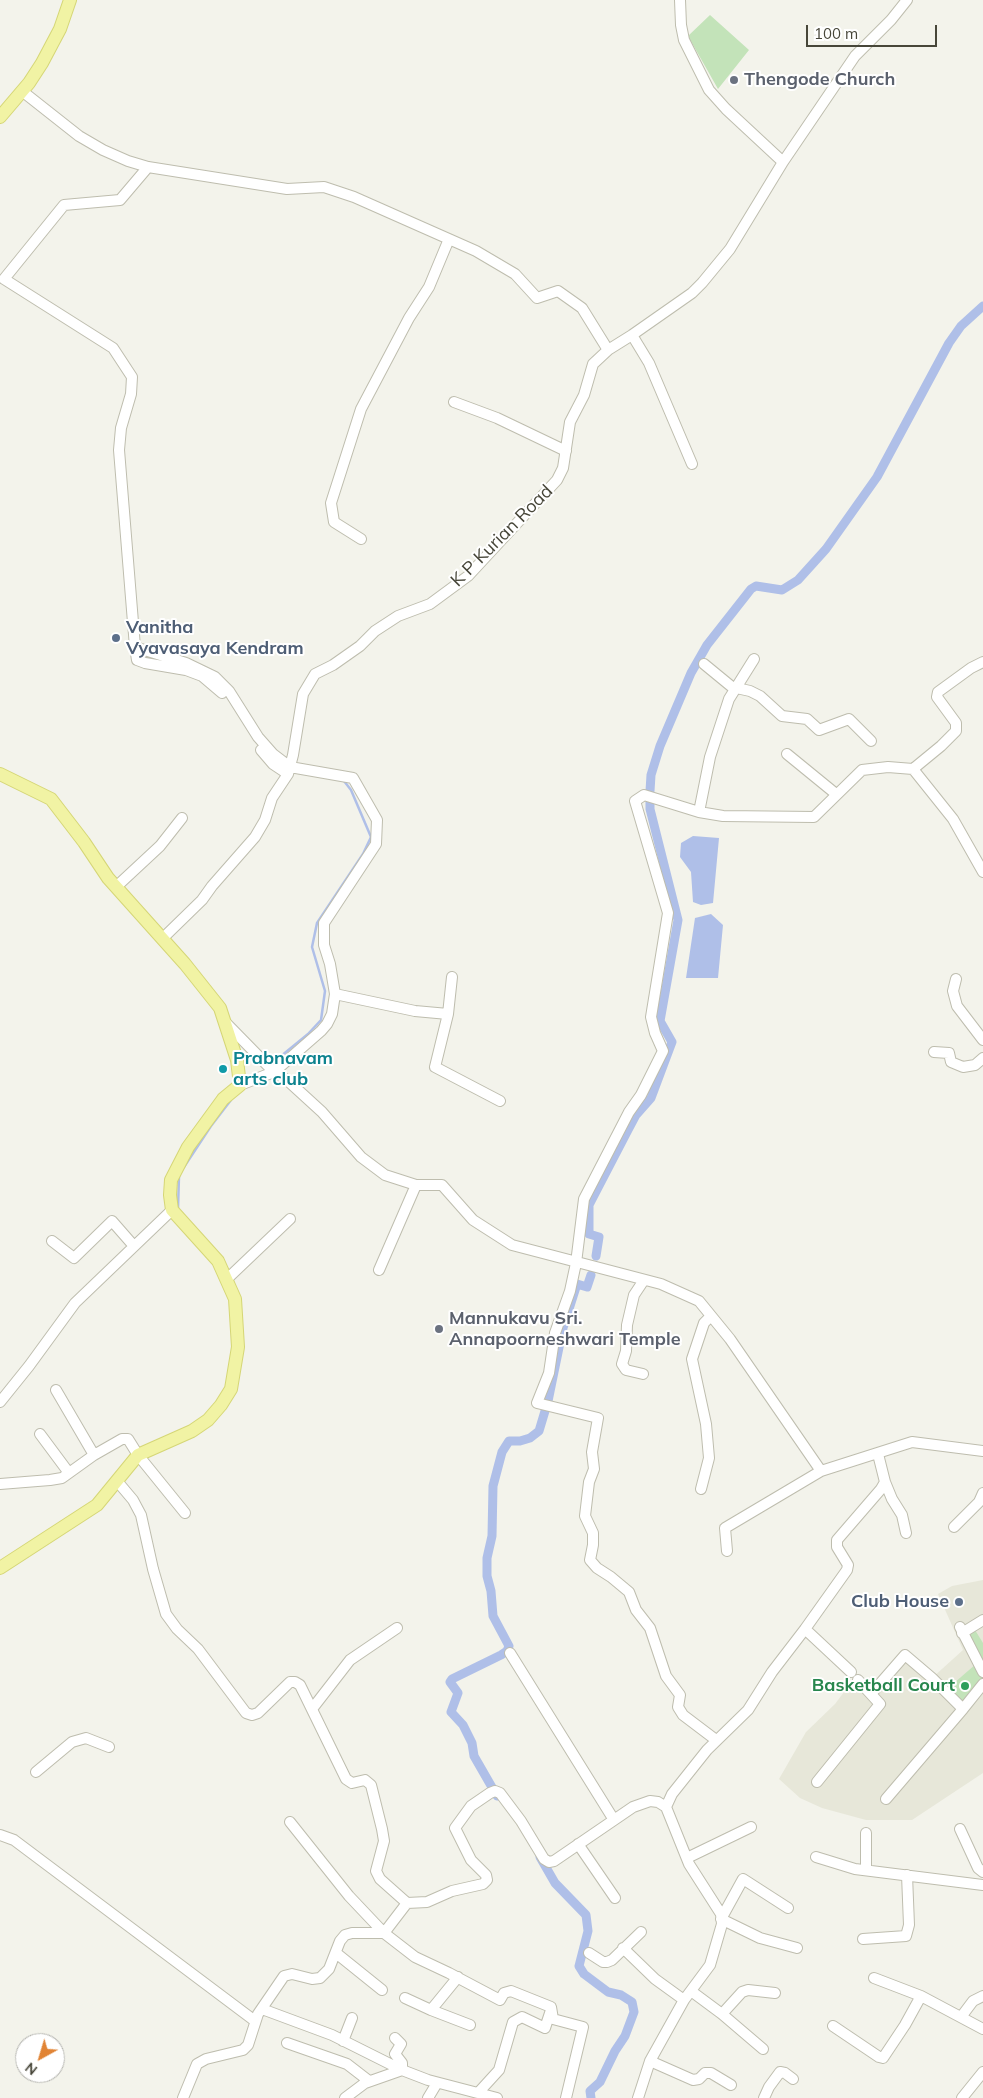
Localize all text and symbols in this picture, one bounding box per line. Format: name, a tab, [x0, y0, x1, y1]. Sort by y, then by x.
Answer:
scale bar	[808, 15, 939, 47]
text: 100 m	[814, 24, 858, 43]
place label: Thengode Church	[744, 69, 895, 91]
marker: Thengode Church	[728, 74, 740, 86]
street label: K P Kurian Road	[447, 481, 557, 591]
place label: Vanitha Vyavasaya Kendram	[126, 617, 304, 660]
marker: Vanitha Vyavasaya Kendram	[110, 632, 122, 644]
place label: Prabnavam arts club	[233, 1048, 333, 1090]
marker: Prabnavam arts club	[217, 1063, 229, 1075]
place label: Mannukavu Sri. Annapoorneshwari Temple	[449, 1308, 680, 1350]
marker: Mannukavu Sri. Annapoorneshwari Temple	[433, 1323, 445, 1335]
place label: Club House	[851, 1591, 949, 1613]
marker: Club House	[953, 1596, 965, 1608]
place label: Basketball Court	[812, 1675, 955, 1697]
marker: Basketball Court	[959, 1680, 971, 1692]
north arrow	[15, 2033, 65, 2083]
text: N	[21, 2059, 41, 2079]

